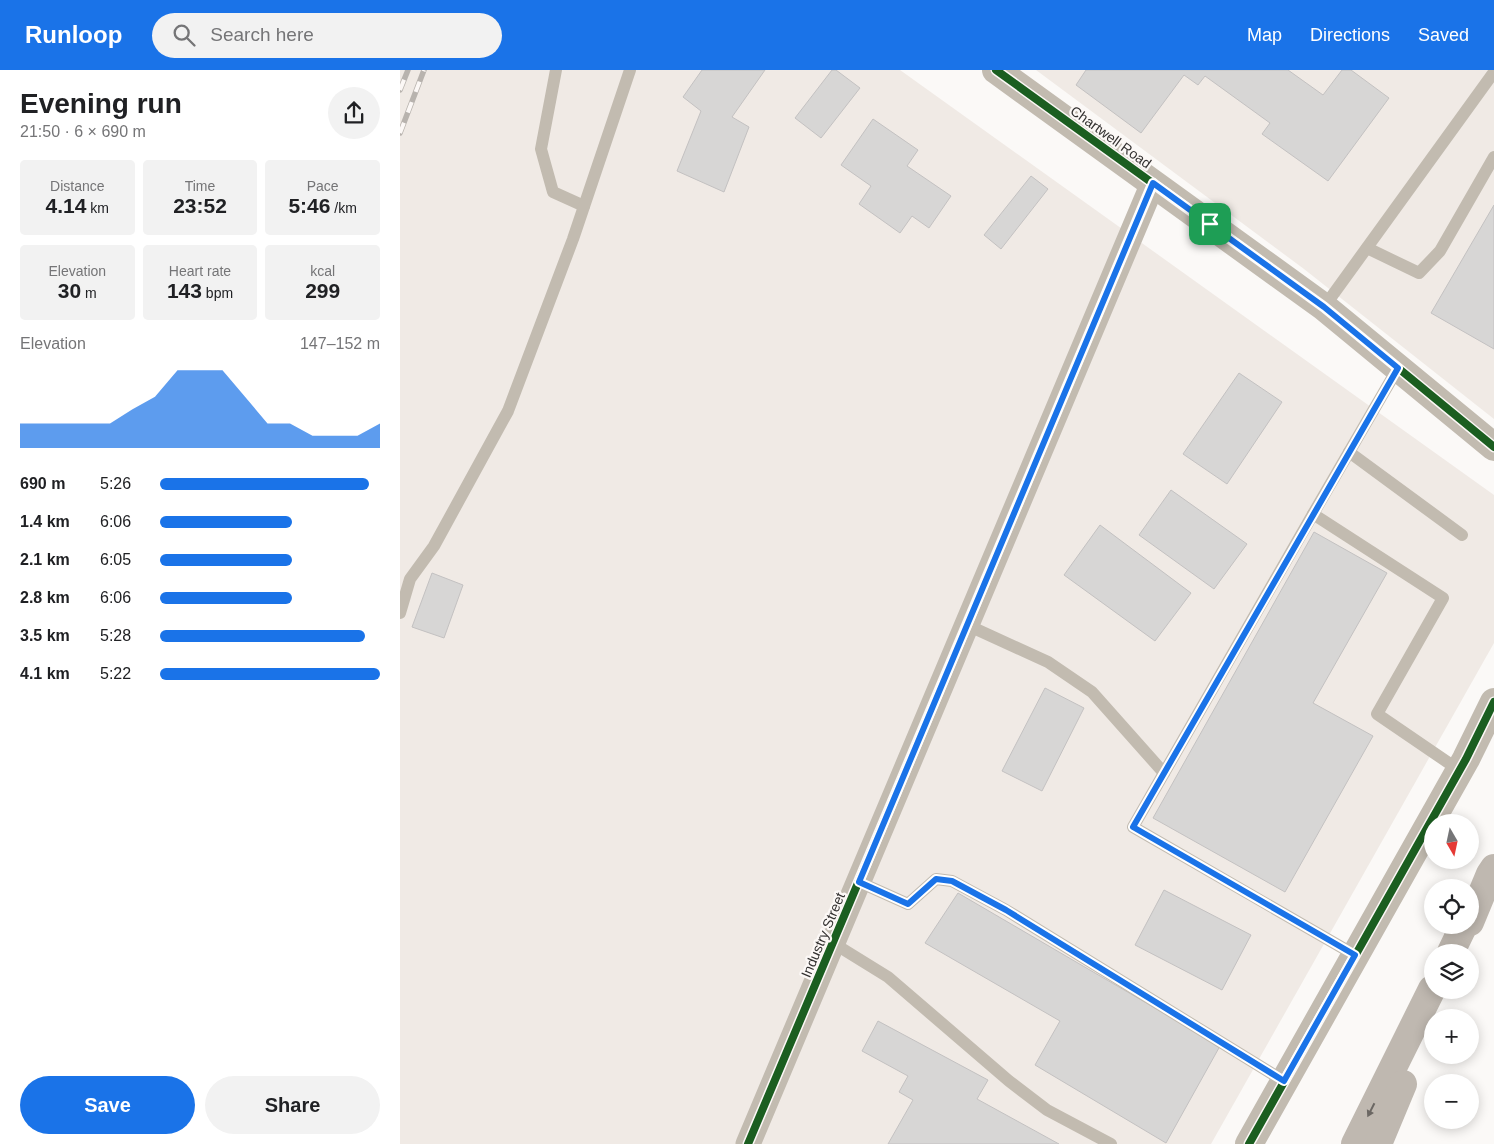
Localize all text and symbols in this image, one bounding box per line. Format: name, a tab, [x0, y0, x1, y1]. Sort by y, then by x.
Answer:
search box	[152, 13, 502, 58]
text: Runloop	[25, 21, 122, 48]
icon: search	[170, 21, 198, 49]
text: Search here	[210, 24, 314, 45]
text: Map	[1247, 25, 1282, 45]
text: Directions	[1310, 25, 1390, 45]
text: Saved	[1418, 25, 1469, 45]
button: share	[328, 87, 380, 139]
text: Evening run	[20, 88, 182, 119]
street label: Chartwell Road	[1068, 102, 1154, 172]
text: 21:50 · 6 × 690 m	[20, 123, 146, 140]
text: Distance	[50, 178, 105, 194]
text: Time	[185, 178, 215, 194]
text: Pace	[307, 178, 339, 194]
text: 4.14	[46, 194, 86, 217]
text: 23:52	[173, 194, 227, 217]
text: 5:46	[288, 194, 330, 217]
text: km	[86, 200, 109, 216]
text: /km	[330, 200, 357, 216]
pin	[1189, 203, 1231, 245]
icon: arrive	[1196, 210, 1224, 238]
text: Elevation	[49, 263, 106, 279]
text: Heart rate	[169, 263, 231, 279]
text: kcal	[310, 263, 335, 279]
text: 30	[58, 279, 81, 302]
text: 143	[167, 279, 202, 302]
text: 299	[305, 279, 340, 302]
text: m	[81, 285, 97, 301]
text: bpm	[202, 285, 233, 301]
text: Elevation	[20, 335, 86, 352]
text: 147–152 m	[300, 335, 380, 352]
text: 690 m	[20, 475, 65, 492]
text: 5:26	[100, 475, 131, 492]
text: 1.4 km	[20, 513, 70, 530]
text: 6:06	[100, 513, 131, 530]
text: 2.1 km	[20, 551, 70, 568]
text: 6:05	[100, 551, 131, 568]
text: 2.8 km	[20, 589, 70, 606]
text: 6:06	[100, 589, 131, 606]
text: 3.5 km	[20, 627, 70, 644]
text: 5:28	[100, 627, 131, 644]
text: 4.1 km	[20, 665, 70, 682]
text: 5:22	[100, 665, 131, 682]
north arrow	[1424, 814, 1479, 869]
map controls	[1424, 814, 1479, 1129]
button: locate	[1424, 879, 1479, 934]
street label: Industry Street	[798, 890, 848, 980]
button: layers	[1424, 944, 1479, 999]
button: +	[1424, 1009, 1479, 1064]
button: −	[1424, 1074, 1479, 1129]
button: Save	[20, 1076, 195, 1134]
button: Share	[205, 1076, 380, 1134]
one-way arrow	[1367, 1103, 1375, 1118]

